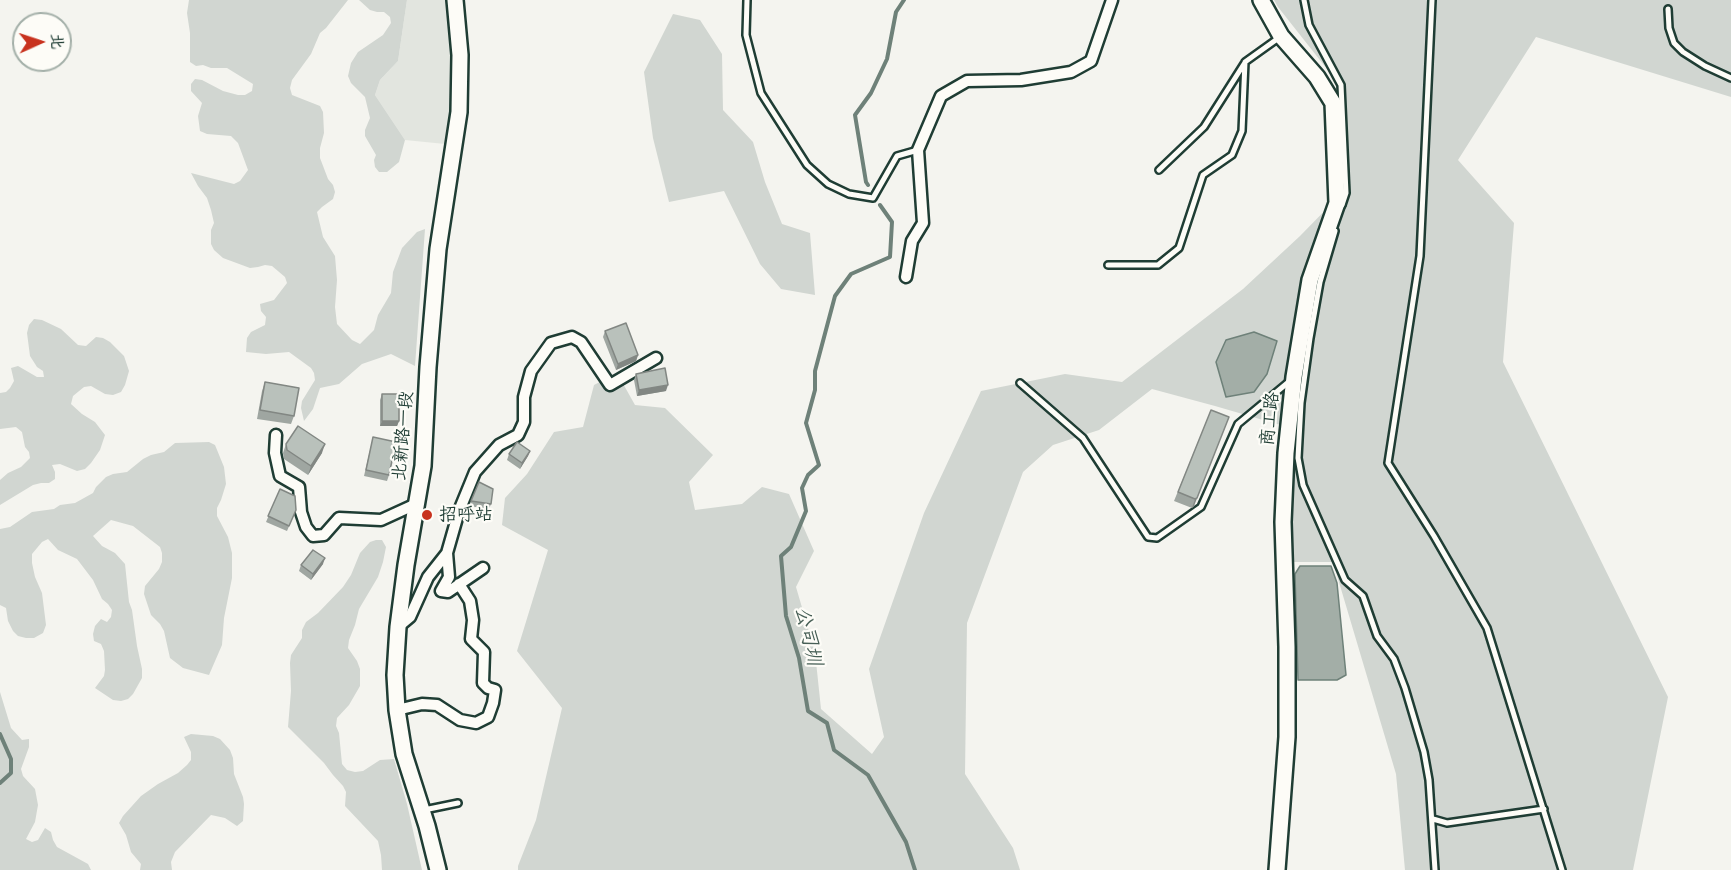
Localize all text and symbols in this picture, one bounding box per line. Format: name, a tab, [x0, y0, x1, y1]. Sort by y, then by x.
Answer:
north arrow	[12, 12, 72, 72]
text: 北	[48, 33, 68, 50]
street label: 北新路一段	[388, 390, 418, 482]
street label: 商工路	[1256, 391, 1284, 447]
place label: 招呼站	[439, 504, 493, 526]
marker: 招呼站	[420, 508, 434, 522]
water label: 公司圳	[790, 604, 826, 668]

